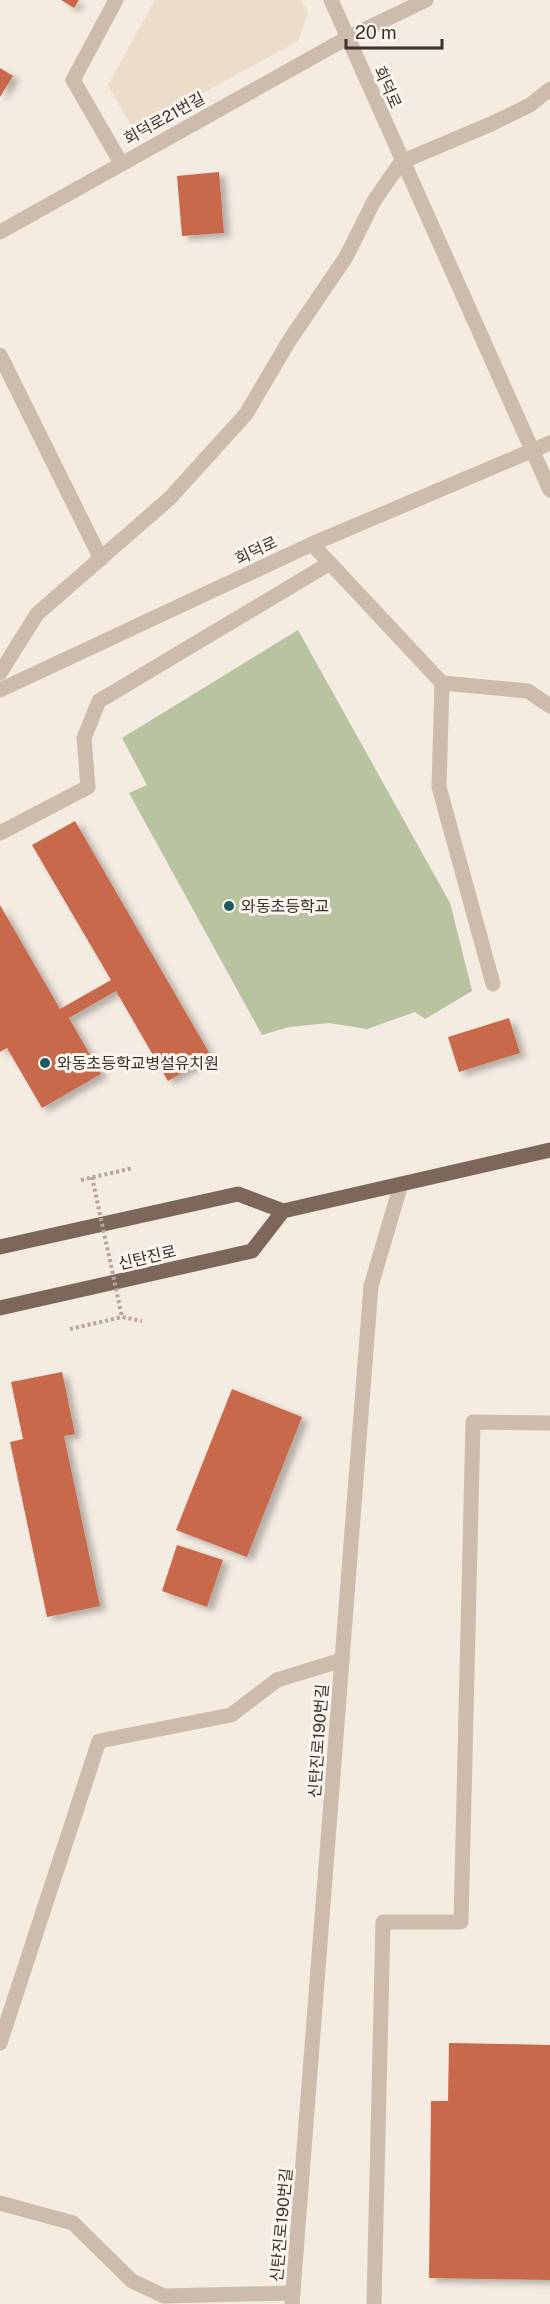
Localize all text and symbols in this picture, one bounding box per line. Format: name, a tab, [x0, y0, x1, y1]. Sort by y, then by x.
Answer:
scale bar	[346, 12, 442, 50]
text: 20 m	[355, 22, 397, 43]
street label: 회덕로	[370, 63, 405, 111]
street label: 회덕로21번길	[120, 88, 208, 148]
street label: 회덕로	[232, 532, 280, 568]
place label: 와동초등학교	[241, 897, 329, 916]
marker: 와동초등학교	[222, 899, 236, 913]
place label: 와동초등학교병설유치원	[57, 1054, 219, 1073]
marker: 와동초등학교병설유치원	[38, 1056, 52, 1070]
street label: 신탄진로	[116, 1242, 178, 1273]
street label: 신탄진로190번길	[305, 1683, 332, 1799]
street label: 신탄진로190번길	[267, 2167, 296, 2283]

